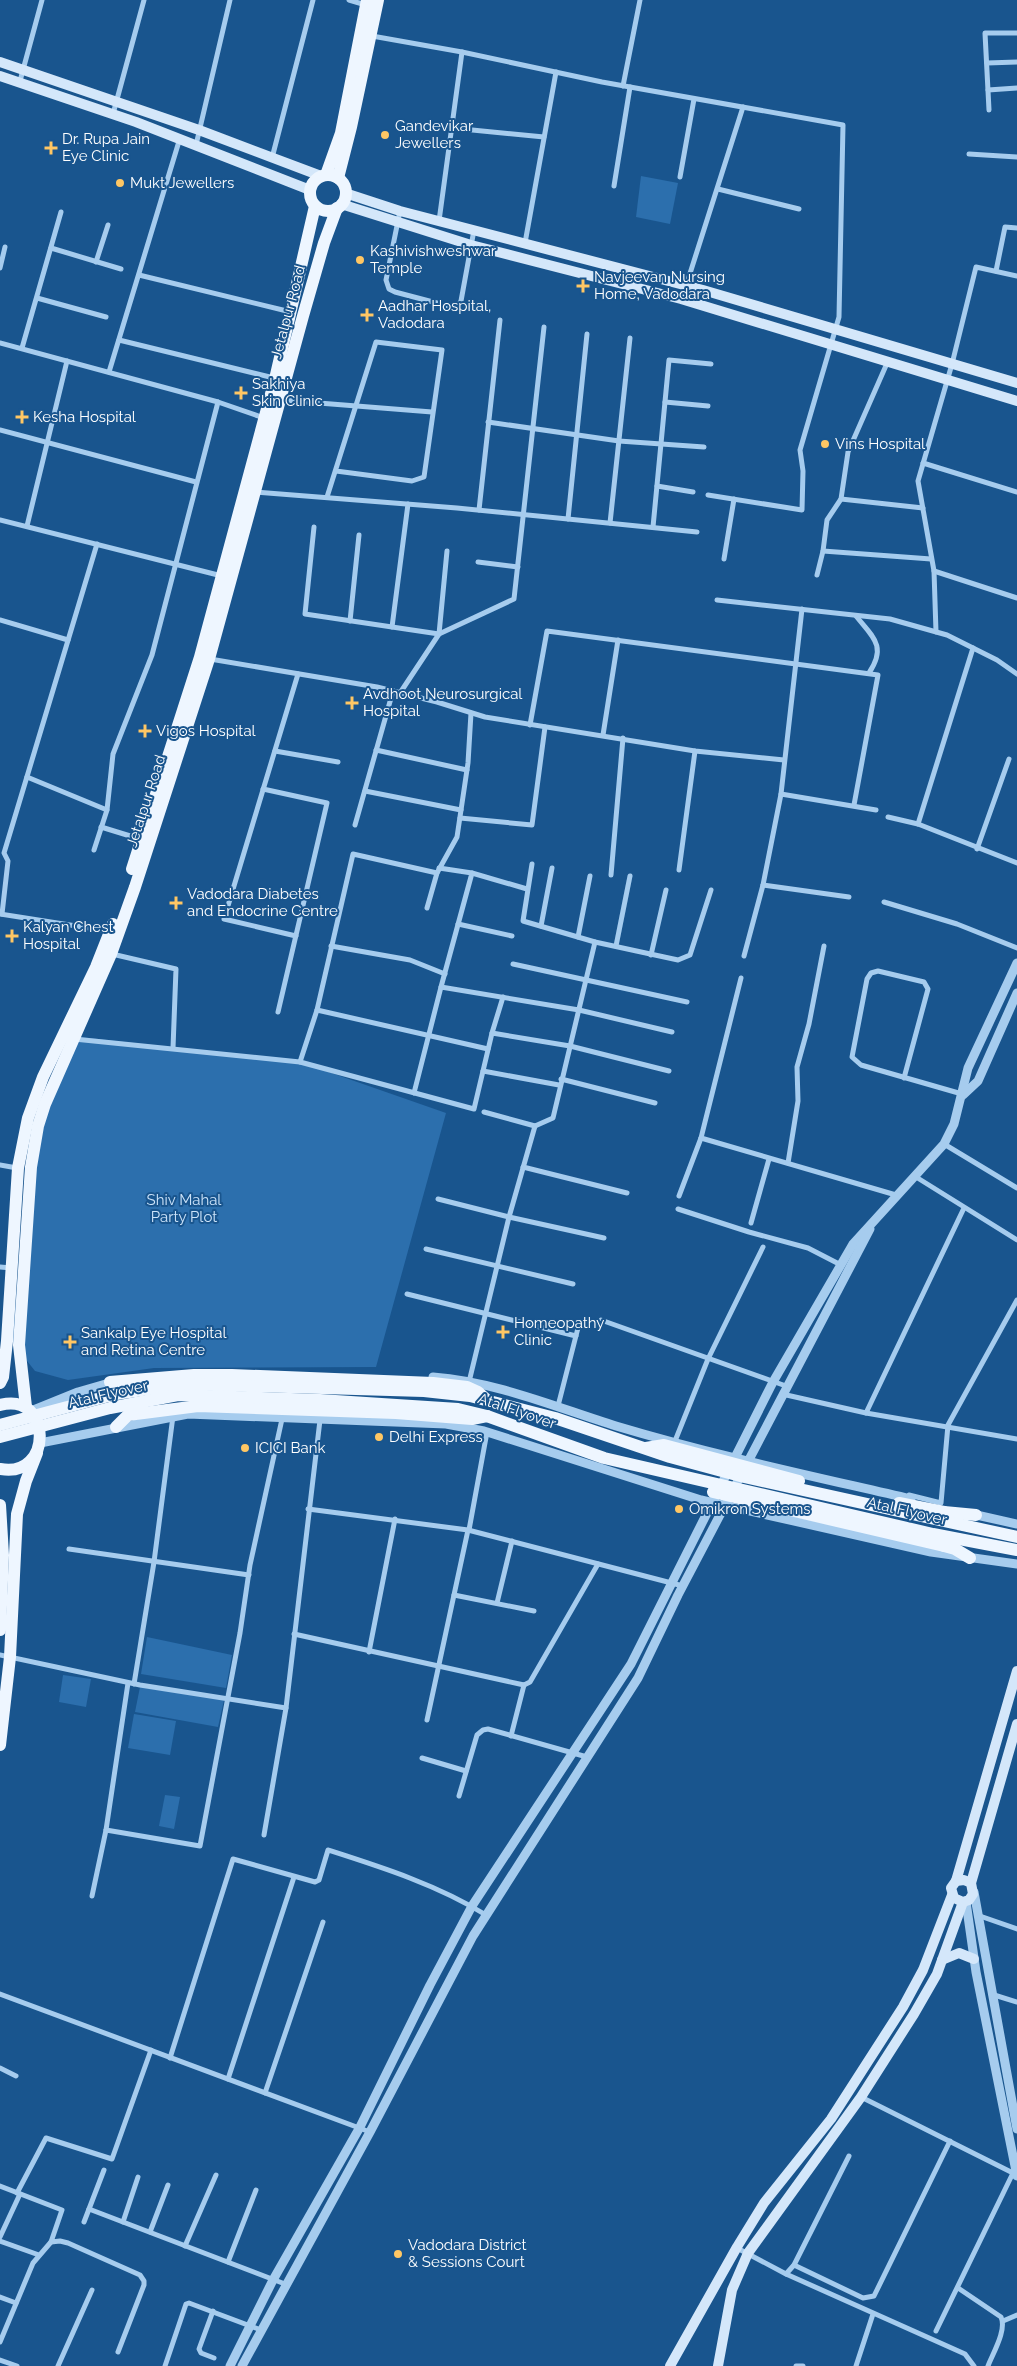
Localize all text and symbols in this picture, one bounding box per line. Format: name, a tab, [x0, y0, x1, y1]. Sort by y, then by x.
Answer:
place label: Gandevikar Jewellers	[395, 117, 474, 152]
marker: Gandevikar Jewellers	[379, 129, 391, 141]
place label: Dr. Rupa Jain Eye Clinic	[62, 130, 150, 165]
marker: Dr. Rupa Jain Eye Clinic	[44, 141, 58, 155]
place label: Mukt Jewellers	[130, 174, 234, 192]
marker: Mukt Jewellers	[114, 177, 126, 189]
place label: Kashivishweshwar Temple	[370, 242, 497, 277]
marker: Kashivishweshwar Temple	[354, 254, 366, 266]
street label: Jetalpur Road	[267, 263, 309, 361]
place label: Navjeevan Nursing Home, Vadodara	[594, 268, 725, 303]
marker: Navjeevan Nursing Home, Vadodara	[576, 279, 590, 293]
place label: Aadhar Hospital, Vadodara	[378, 297, 491, 332]
marker: Aadhar Hospital, Vadodara	[360, 308, 374, 322]
place label: Sakhiya Skin Clinic	[252, 375, 323, 410]
marker: Sakhiya Skin Clinic	[234, 386, 248, 400]
place label: Kesha Hospital	[33, 408, 137, 426]
marker: Kesha Hospital	[15, 410, 29, 424]
place label: Vins Hospital	[835, 435, 926, 453]
marker: Vins Hospital	[819, 438, 831, 450]
place label: Avdhoot Neurosurgical Hospital	[363, 685, 523, 720]
marker: Avdhoot Neurosurgical Hospital	[345, 696, 359, 710]
place label: Vigos Hospital	[156, 722, 257, 740]
marker: Vigos Hospital	[138, 724, 152, 738]
street label: Jetalpur Road	[123, 753, 169, 849]
place label: Vadodara Diabetes and Endocrine Centre	[187, 885, 338, 920]
marker: Vadodara Diabetes and Endocrine Centre	[169, 896, 183, 910]
place label: Kalyan Chest Hospital	[23, 918, 113, 953]
marker: Kalyan Chest Hospital	[5, 929, 19, 943]
park label: Shiv Mahal Party Plot	[147, 1191, 222, 1226]
place label: Homeopathy Clinic	[514, 1314, 604, 1349]
place label: Sankalp Eye Hospital and Retina Centre	[81, 1324, 227, 1359]
marker: Homeopathy Clinic	[496, 1325, 510, 1339]
marker: Sankalp Eye Hospital and Retina Centre	[63, 1335, 77, 1349]
street label: Atal Flyover	[66, 1376, 150, 1412]
street label: Atal Flyover	[476, 1389, 559, 1433]
place label: Delhi Express	[389, 1428, 483, 1446]
marker: Delhi Express	[373, 1431, 385, 1443]
place label: ICICI Bank	[255, 1439, 325, 1457]
marker: ICICI Bank	[239, 1442, 251, 1454]
street label: Atal Flyover	[865, 1493, 949, 1529]
place label: Omikron Systems	[689, 1500, 810, 1518]
marker: Omikron Systems	[673, 1503, 685, 1515]
place label: Vadodara District & Sessions Court	[408, 2236, 527, 2271]
marker: Vadodara District & Sessions Court	[392, 2248, 404, 2260]

